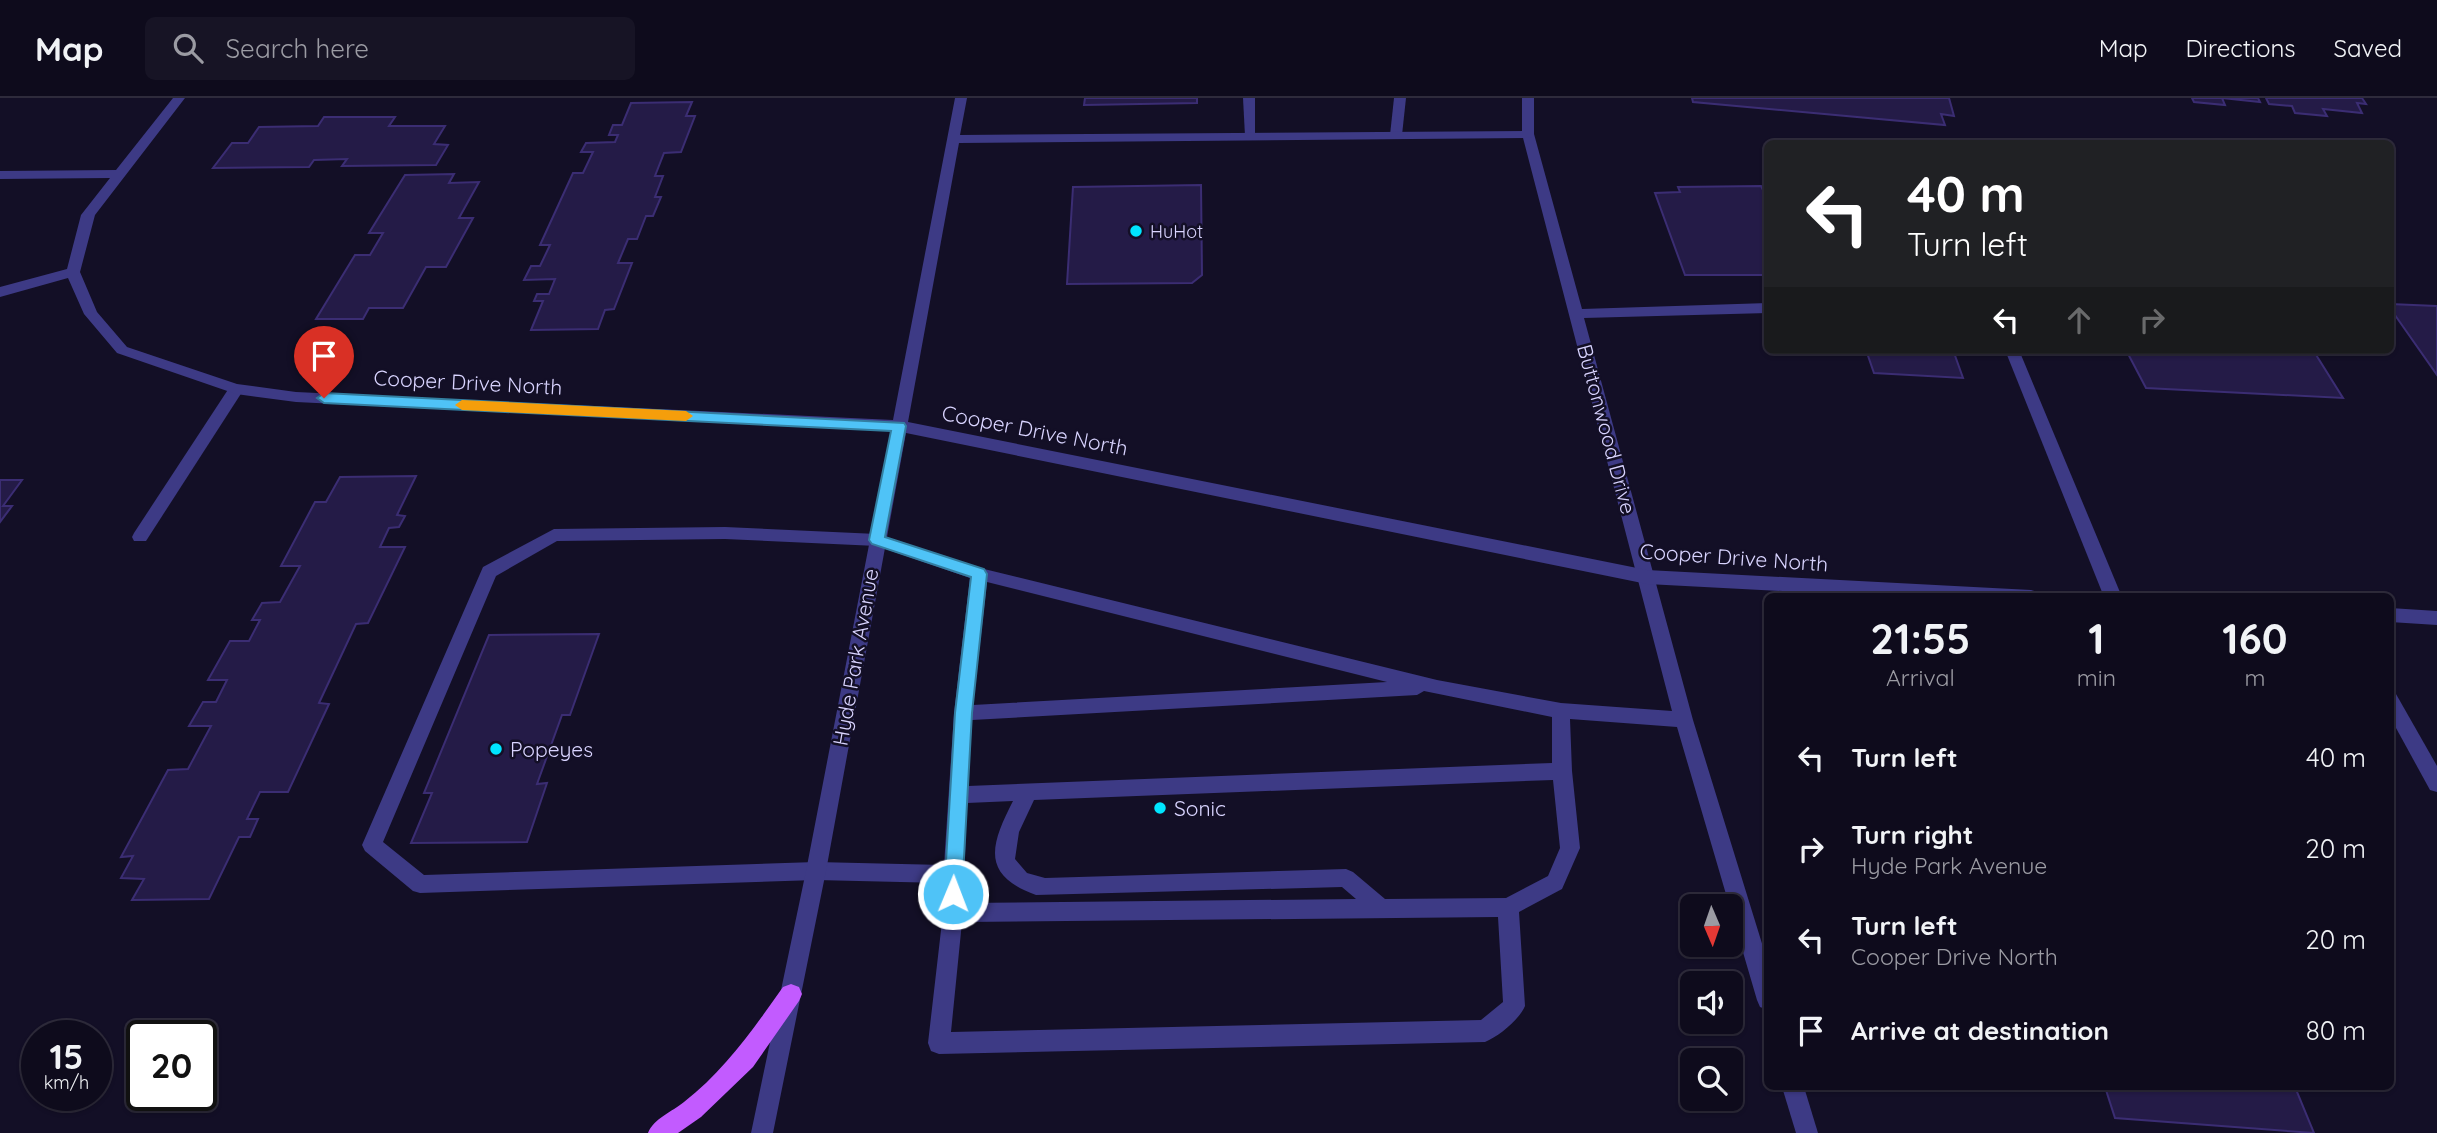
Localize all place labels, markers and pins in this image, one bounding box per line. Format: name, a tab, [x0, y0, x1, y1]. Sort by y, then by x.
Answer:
place label: HuHot	[1150, 220, 1203, 243]
marker: HuHot	[1128, 223, 1144, 239]
pin	[294, 326, 354, 398]
place label: Popeyes	[510, 736, 593, 762]
marker: Popeyes	[488, 741, 504, 757]
place label: Sonic	[1174, 795, 1226, 821]
marker: Sonic	[1152, 800, 1168, 816]

